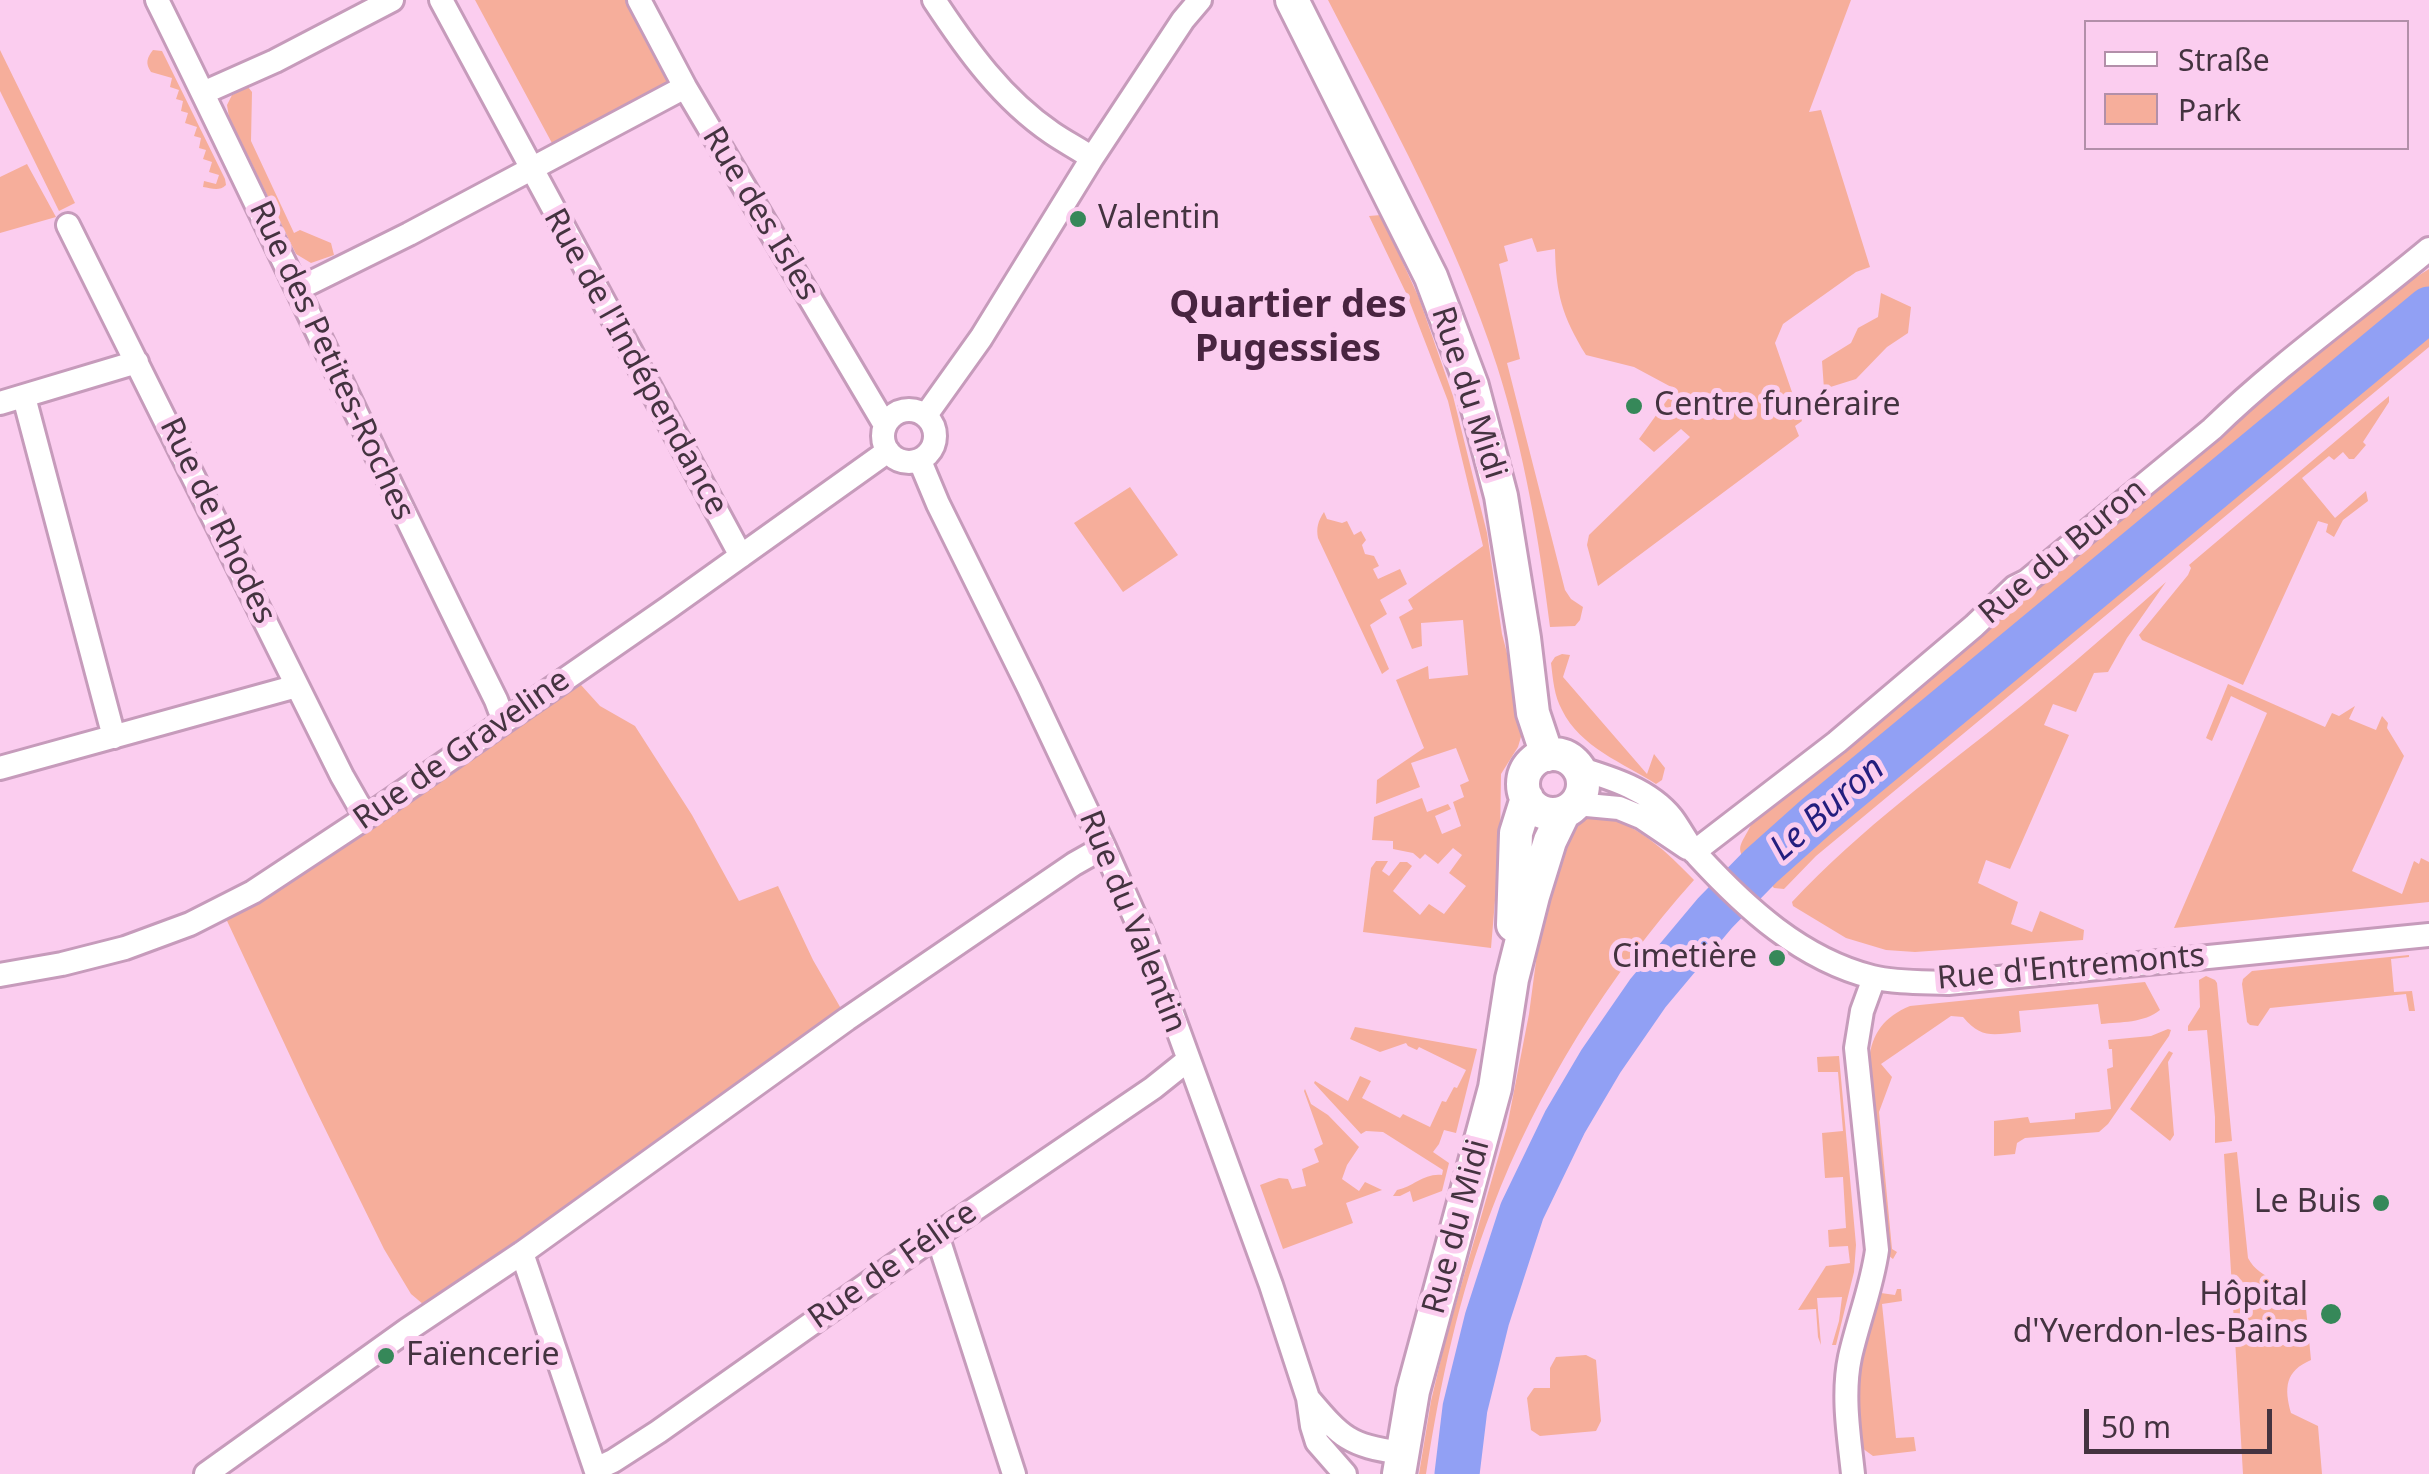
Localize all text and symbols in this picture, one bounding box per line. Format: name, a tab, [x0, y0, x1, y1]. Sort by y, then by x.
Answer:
legend	[2084, 20, 2409, 150]
text: Straße	[2178, 39, 2270, 80]
text: Park	[2178, 89, 2241, 130]
street label: Rue des Isles	[693, 120, 827, 308]
street label: Rue des Petites-Roches	[240, 195, 422, 527]
place label: Valentin	[1098, 200, 1220, 238]
street label: Rue de l'Indépendance	[535, 202, 735, 522]
marker: Valentin	[1067, 208, 1089, 230]
district label: Quartier des Pugessies	[1169, 283, 1407, 372]
street label: Rue du Midi	[1422, 302, 1514, 484]
place label: Centre funéraire	[1654, 387, 1901, 425]
marker: Centre funéraire	[1623, 395, 1645, 417]
street label: Rue de Rhodes	[151, 412, 283, 630]
street label: Rue du Buron	[1972, 471, 2154, 633]
street label: Rue de Graveline	[347, 661, 577, 839]
water label: Le Buron	[1762, 748, 1894, 870]
street label: Rue du Valentin	[1070, 805, 1194, 1039]
street label: Rue d'Entremonts	[1936, 937, 2206, 999]
place label: Cimetière	[1612, 939, 1757, 977]
marker: Cimetière	[1766, 947, 1788, 969]
street label: Rue du Midi	[1415, 1136, 1499, 1318]
place label: Le Buis	[2254, 1184, 2361, 1222]
marker: Le Buis	[2370, 1192, 2392, 1214]
street label: Rue de Félice	[801, 1194, 985, 1338]
place label: Hôpital d'Yverdon-les-Bains	[2013, 1277, 2308, 1352]
marker: Hôpital d'Yverdon-les-Bains	[2318, 1301, 2344, 1327]
place label: Faïencerie	[406, 1337, 560, 1375]
marker: Faïencerie	[375, 1345, 397, 1367]
scale bar	[2089, 1389, 2276, 1451]
text: 50 m	[2101, 1406, 2171, 1447]

